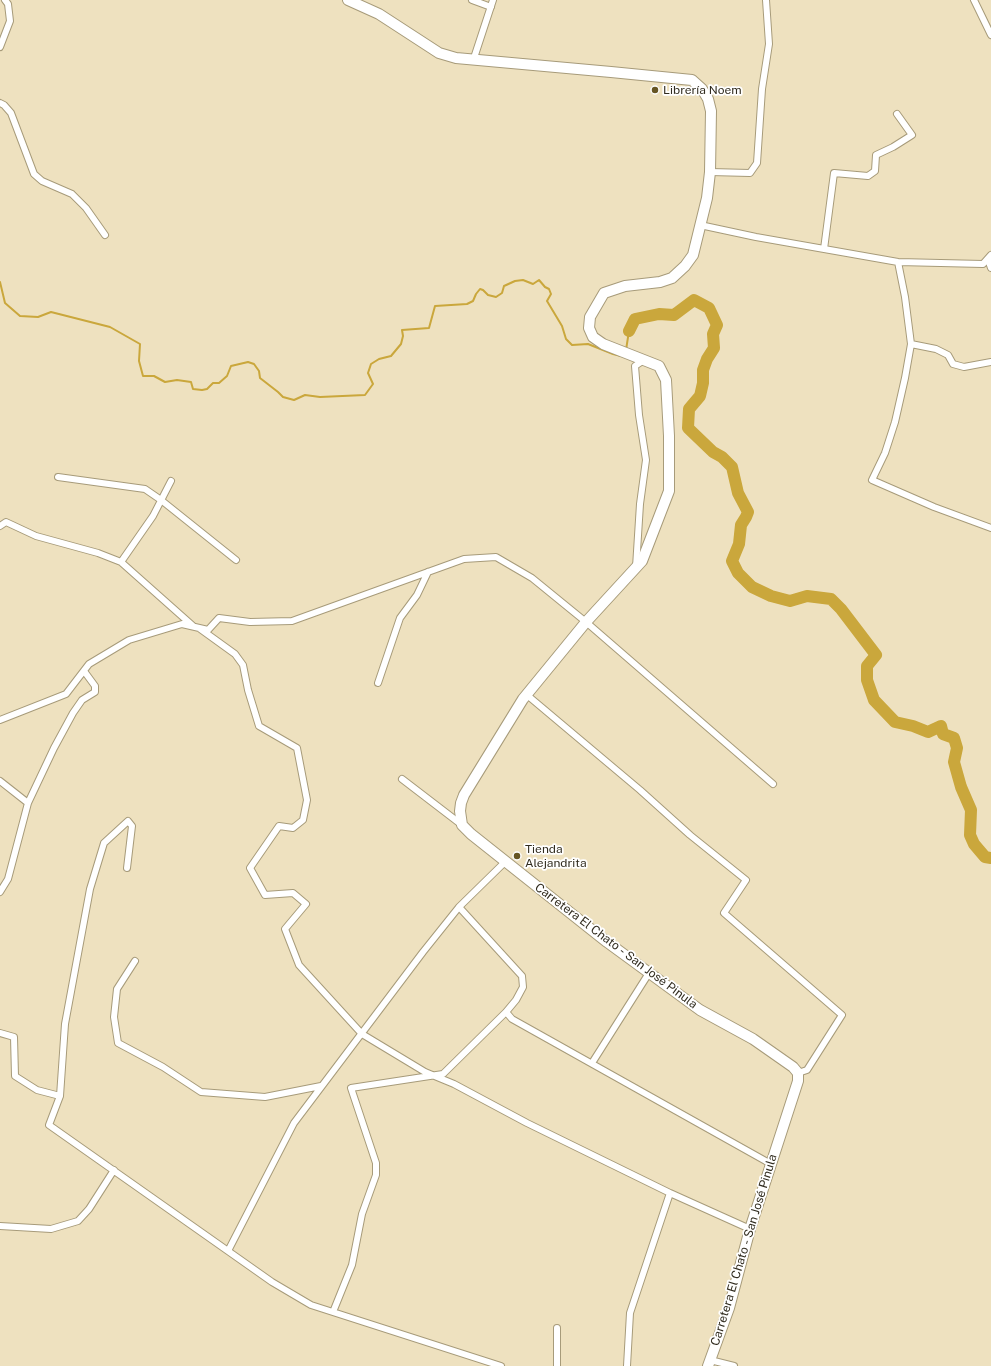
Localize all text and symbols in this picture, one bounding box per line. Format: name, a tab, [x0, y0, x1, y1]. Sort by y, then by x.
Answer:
place label: Librería Noem	[663, 83, 742, 97]
marker: Librería Noem	[650, 85, 660, 95]
place label: Tienda Alejandrita	[525, 842, 587, 870]
marker: Tienda Alejandrita	[512, 851, 522, 861]
street label: Carretera El Chato - San José Pinula	[532, 880, 700, 1012]
street label: Carretera El Chato - San José Pinula	[708, 1152, 780, 1348]

